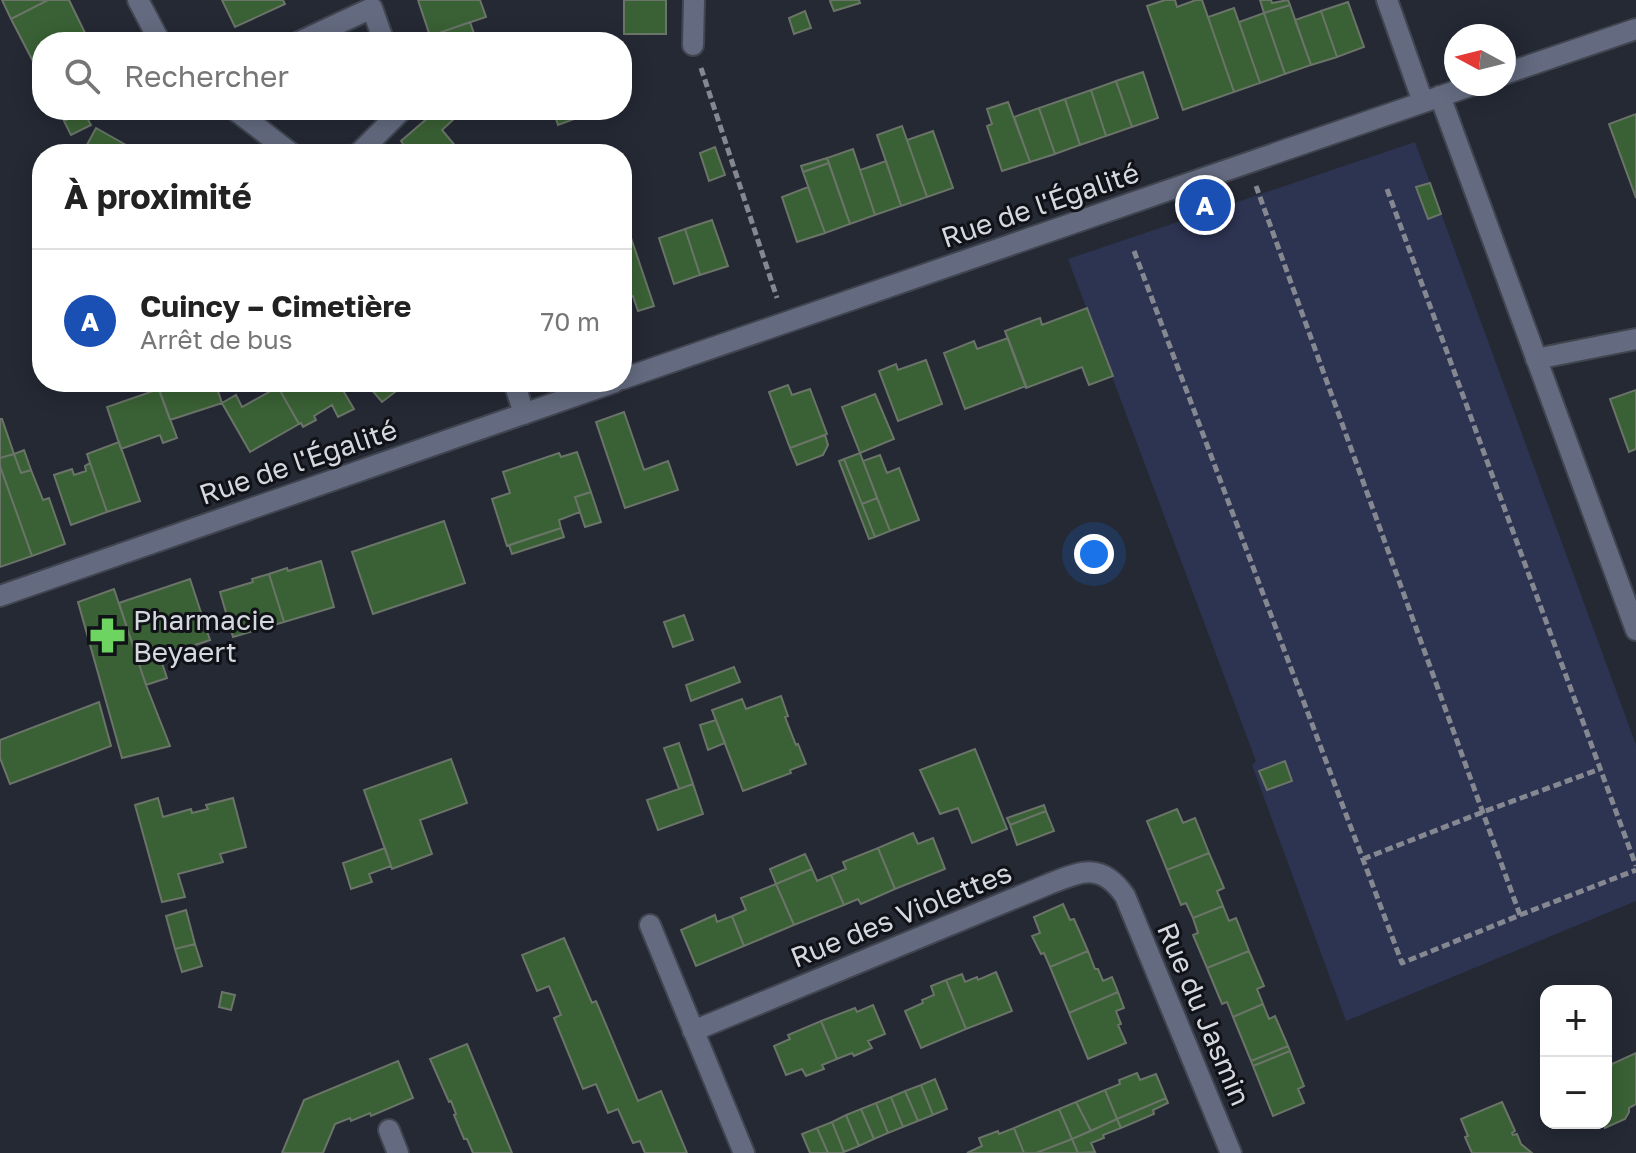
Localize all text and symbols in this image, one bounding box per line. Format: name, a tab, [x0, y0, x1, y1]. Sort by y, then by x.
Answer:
north arrow	[1444, 24, 1516, 96]
search box	[32, 32, 632, 120]
icon: search	[60, 54, 104, 98]
text: Rechercher	[124, 58, 289, 94]
street label: Rue de l'Égalité	[937, 155, 1143, 254]
pin: A	[1179, 175, 1231, 235]
text: À proximité	[64, 176, 252, 216]
text: Cuincy – Cimetière	[140, 288, 411, 324]
text: A	[81, 306, 99, 337]
text: 70 m	[541, 306, 600, 337]
text: Arrêt de bus	[140, 324, 293, 355]
street label: Rue de l'Égalité	[195, 412, 401, 511]
your location	[1074, 534, 1114, 574]
place label: Pharmacie Beyaert	[133, 603, 275, 668]
pharmacy icon: Pharmacie Beyaert	[88, 617, 126, 655]
street label: Rue des Violettes	[786, 855, 1016, 974]
street label: Rue du Jasmin	[1151, 917, 1258, 1110]
map controls	[1540, 985, 1612, 1129]
button: +	[1540, 985, 1612, 1057]
button: −	[1540, 1057, 1612, 1129]

